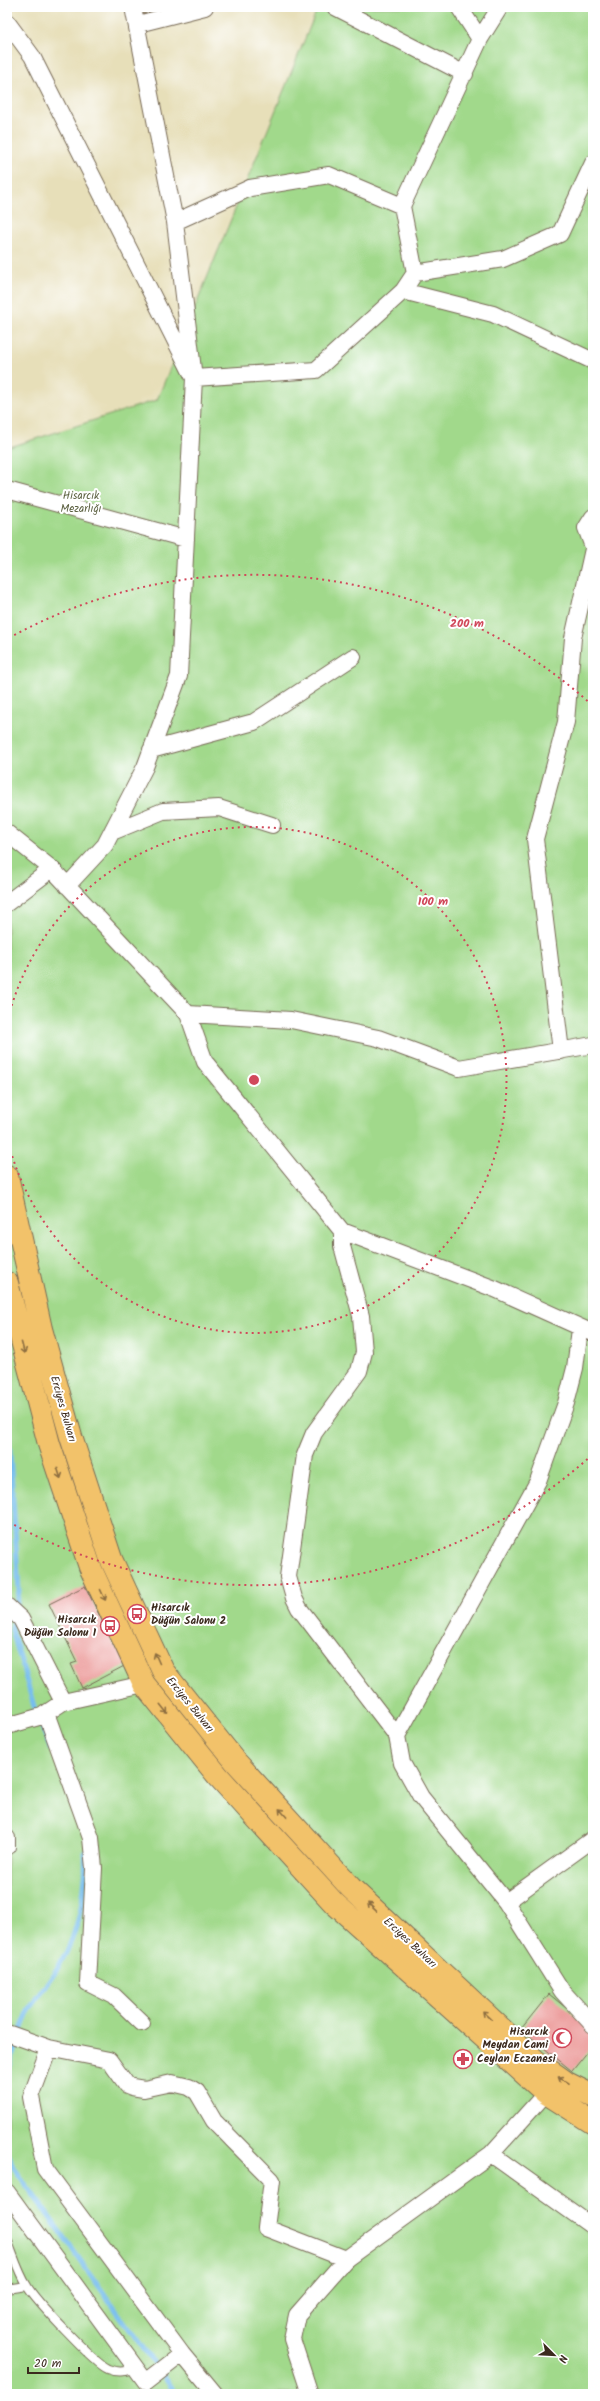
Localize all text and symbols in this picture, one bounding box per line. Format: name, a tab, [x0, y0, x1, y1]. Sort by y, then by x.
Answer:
park label: Hisarcık Mezarlığı	[61, 487, 102, 518]
text: 200 m	[450, 614, 484, 633]
text: 100 m	[418, 892, 448, 911]
centre of rings	[247, 1073, 261, 1087]
one-way arrow	[20, 1341, 27, 1354]
street label: Erciyes Bulvarı	[45, 1374, 81, 1444]
one-way arrow	[55, 1467, 63, 1479]
one-way arrow	[100, 1589, 107, 1601]
place label: Hisarcık Düğün Salonu 2	[151, 1599, 226, 1630]
bus stop icon: Hisarcık Düğün Salonu 2	[126, 1603, 148, 1625]
place label: Hisarcık Düğün Salonu 1	[24, 1611, 97, 1642]
bus stop icon: Hisarcık Düğün Salonu 1	[99, 1615, 121, 1637]
one-way arrow	[153, 1653, 160, 1665]
street label: Erciyes Bulvarı	[162, 1673, 219, 1737]
one-way arrow	[160, 1703, 168, 1714]
one-way arrow	[278, 1808, 287, 1818]
one-way arrow	[367, 1902, 377, 1912]
street label: Erciyes Bulvarı	[379, 1913, 441, 1973]
one-way arrow	[482, 2011, 492, 2020]
place label: Hisarcık Meydan Cami	[482, 2023, 549, 2054]
mosque icon: Hisarcık Meydan Cami	[551, 2027, 573, 2049]
pharmacy icon: Ceylan Eczanesi	[452, 2048, 474, 2070]
place label: Ceylan Eczanesi	[477, 2050, 557, 2068]
one-way arrow	[558, 2076, 569, 2085]
north arrow	[534, 2335, 574, 2375]
scale bar	[28, 2349, 79, 2375]
text: N	[553, 2352, 572, 2366]
text: 20 m	[34, 2354, 62, 2373]

